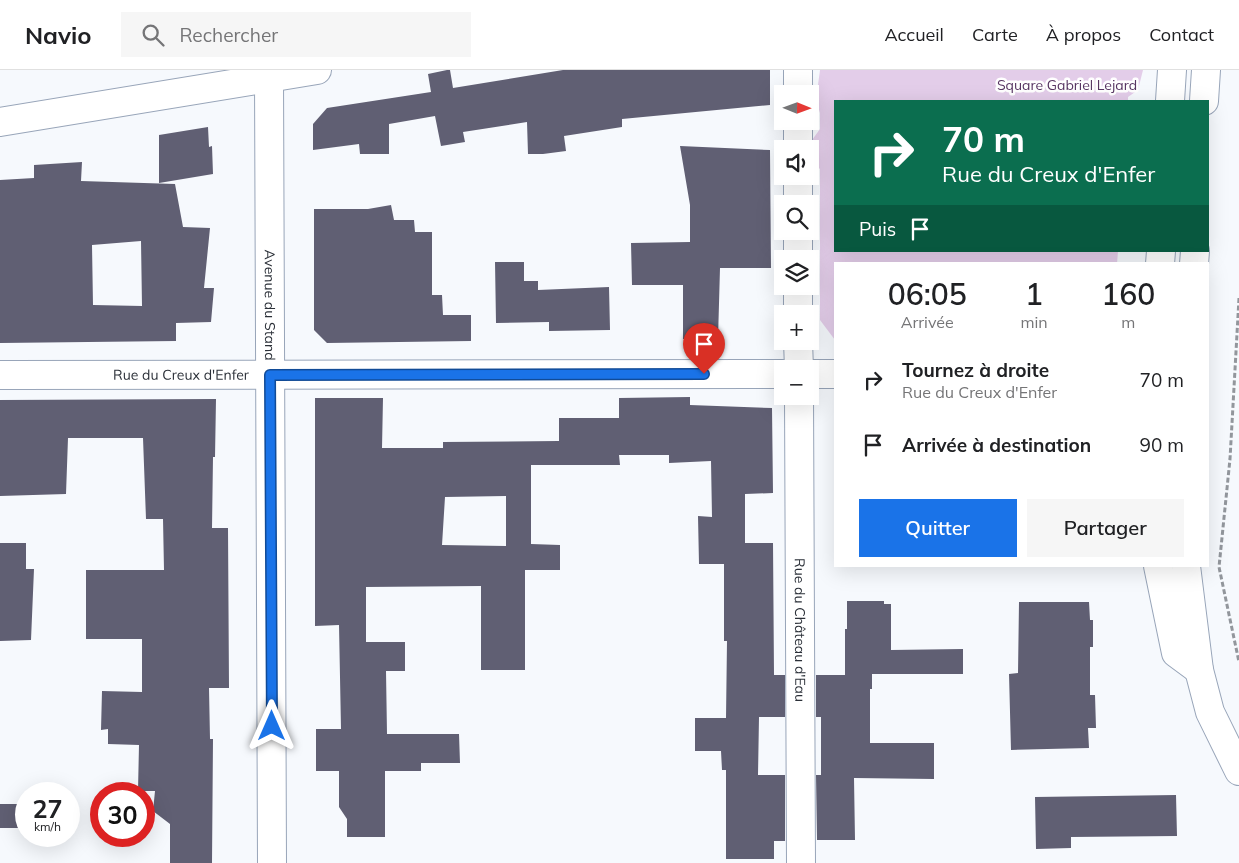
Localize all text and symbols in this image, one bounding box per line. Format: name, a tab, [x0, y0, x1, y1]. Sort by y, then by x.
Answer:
search box	[121, 12, 471, 57]
text: Navio	[25, 20, 91, 50]
icon: search	[139, 21, 167, 49]
text: Rechercher	[179, 23, 278, 47]
text: Accueil	[884, 23, 944, 46]
text: Carte	[972, 23, 1018, 46]
text: À propos	[1046, 23, 1121, 46]
text: Contact	[1149, 23, 1214, 46]
park label: Square Gabriel Lejard	[997, 76, 1137, 94]
north arrow	[774, 85, 819, 130]
map controls	[774, 85, 819, 405]
text: 70 m	[942, 117, 1025, 161]
icon: right	[859, 120, 924, 185]
button: sound	[774, 140, 819, 185]
text: Rue du Creux d'Enfer	[942, 160, 1155, 188]
button: search	[774, 195, 819, 240]
icon: arrive	[906, 215, 934, 243]
text: Puis	[859, 217, 896, 241]
street label: Avenue du Stand	[261, 249, 279, 361]
button: layers	[774, 250, 819, 295]
text: 06:05	[888, 275, 967, 313]
text: 1	[1025, 275, 1043, 313]
text: 160	[1101, 275, 1155, 313]
button: +	[774, 305, 819, 350]
text: Arrivée	[901, 312, 954, 332]
text: min	[1020, 312, 1048, 332]
text: m	[1121, 312, 1135, 332]
pin	[683, 323, 725, 374]
icon: arrive	[690, 330, 718, 358]
text: Tournez à droite	[902, 358, 1049, 382]
button: −	[774, 360, 819, 405]
street label: Rue du Creux d'Enfer	[113, 366, 250, 384]
icon: right	[859, 366, 887, 394]
text: 70 m	[1140, 368, 1184, 392]
text: Rue du Creux d'Enfer	[902, 382, 1057, 402]
icon: arrive	[859, 431, 887, 459]
text: Arrivée à destination	[902, 433, 1091, 457]
text: 90 m	[1140, 433, 1184, 457]
button: Quitter	[859, 499, 1017, 557]
button: Partager	[1027, 499, 1184, 557]
street label: Rue du Château d'Eau	[791, 558, 809, 702]
position arrow	[245, 699, 297, 751]
speed limit sign: 30	[90, 782, 155, 847]
text: 27	[32, 793, 63, 824]
text: km/h	[34, 819, 61, 834]

